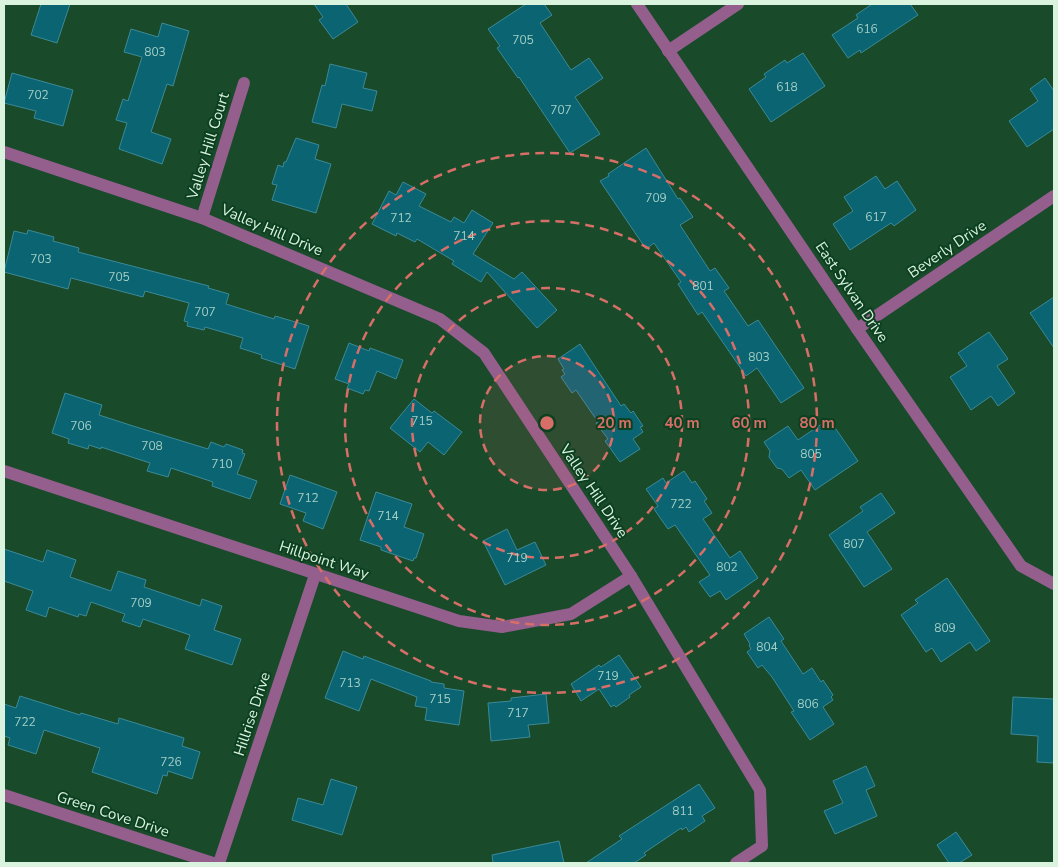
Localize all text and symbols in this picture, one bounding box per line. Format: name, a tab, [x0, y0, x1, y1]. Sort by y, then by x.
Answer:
house number: 616	[856, 21, 878, 37]
house number: 705	[512, 32, 534, 48]
house number: 803	[144, 44, 166, 60]
house number: 618	[776, 79, 798, 95]
house number: 702	[27, 87, 49, 103]
street label: Valley Hill Court	[182, 89, 234, 203]
house number: 707	[550, 102, 572, 118]
house number: 709	[645, 190, 667, 206]
street label: Valley Hill Drive	[217, 199, 326, 260]
house number: 617	[865, 209, 887, 225]
house number: 712	[390, 210, 412, 226]
street label: Beverly Drive	[904, 215, 990, 283]
house number: 714	[453, 228, 475, 244]
street label: East Sylvan Drive	[811, 238, 893, 346]
house number: 703	[30, 251, 52, 267]
house number: 705	[108, 269, 130, 285]
house number: 801	[692, 278, 714, 294]
house number: 707	[194, 304, 216, 320]
house number: 803	[748, 349, 770, 365]
house number: 715	[411, 413, 433, 429]
text: 20 m	[596, 413, 632, 433]
text: 40 m	[664, 413, 700, 433]
text: 60 m	[731, 413, 767, 433]
text: 80 m	[799, 413, 835, 433]
centre of rings	[538, 414, 556, 432]
house number: 706	[70, 418, 92, 434]
house number: 708	[141, 438, 163, 454]
street label: Valley Hill Drive	[555, 439, 633, 542]
house number: 805	[800, 446, 822, 462]
house number: 710	[211, 456, 233, 472]
house number: 712	[297, 490, 319, 506]
house number: 722	[670, 496, 692, 512]
house number: 714	[377, 508, 399, 524]
street label: Hillpoint Way	[277, 536, 372, 584]
house number: 807	[843, 536, 865, 552]
house number: 719	[506, 550, 528, 566]
house number: 802	[716, 559, 738, 575]
house number: 709	[130, 595, 152, 611]
house number: 809	[934, 620, 956, 636]
house number: 804	[756, 639, 778, 655]
house number: 719	[597, 668, 619, 684]
street label: Hillrise Drive	[229, 669, 275, 759]
house number: 713	[339, 675, 361, 691]
house number: 715	[429, 691, 451, 707]
house number: 806	[797, 696, 819, 712]
house number: 717	[507, 705, 529, 721]
house number: 722	[14, 714, 36, 730]
house number: 726	[160, 754, 182, 770]
street label: Green Cove Drive	[54, 786, 172, 842]
house number: 811	[672, 803, 694, 819]

